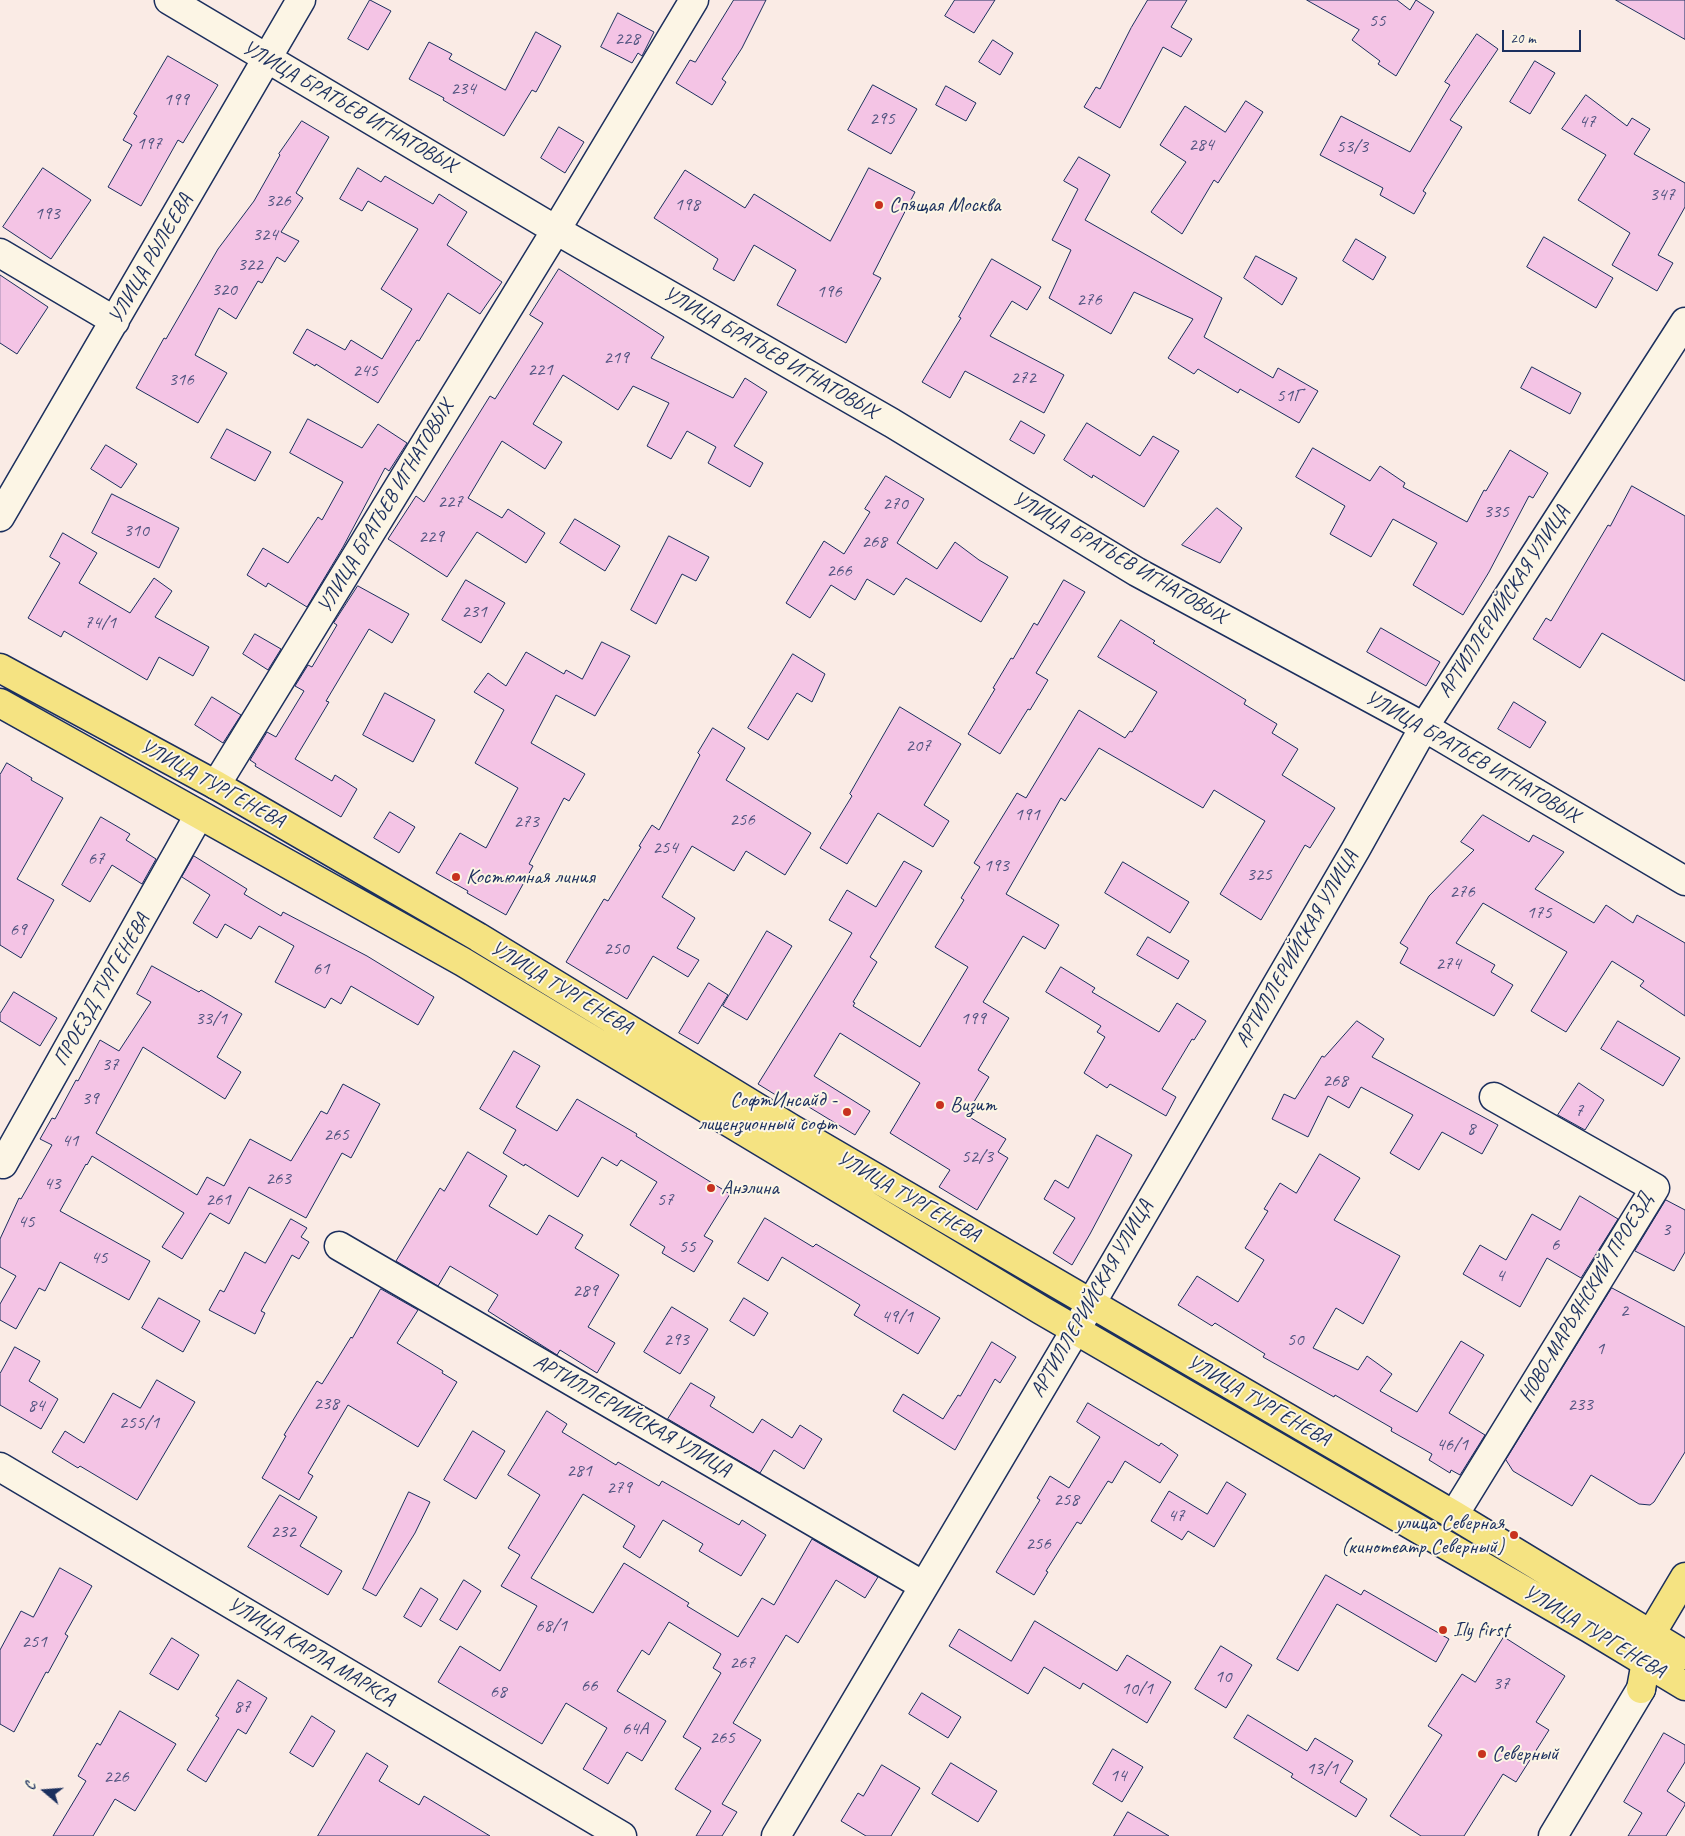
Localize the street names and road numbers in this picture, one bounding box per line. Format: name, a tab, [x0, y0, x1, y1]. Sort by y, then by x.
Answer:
street label: УЛИЦА БРАТЬЕВ ИГНАТОВЫХ	[237, 35, 461, 179]
street label: УЛИЦА РЫЛЕЕВА	[104, 190, 198, 328]
street label: УЛИЦА БРАТЬЕВ ИГНАТОВЫХ	[658, 281, 882, 425]
street label: УЛИЦА БРАТЬЕВ ИГНАТОВЫХ	[313, 396, 459, 618]
street label: УЛИЦА БРАТЬЕВ ИГНАТОВЫХ	[1007, 486, 1231, 630]
street label: АРТИЛЛЕРИЙСКАЯ УЛИЦА	[1433, 501, 1575, 703]
street label: УЛИЦА БРАТЬЕВ ИГНАТОВЫХ	[1360, 685, 1584, 829]
street label: УЛИЦА ТУРГЕНЕВА	[135, 734, 289, 834]
street label: АРТИЛЛЕРИЙСКАЯ УЛИЦА	[1230, 846, 1364, 1052]
street label: ПРОЕЗД ТУРГЕНЕВА	[48, 910, 156, 1070]
street label: УЛИЦА ТУРГЕНЕВА	[485, 936, 637, 1040]
street label: УЛИЦА ТУРГЕНЕВА	[832, 1146, 984, 1248]
street label: НОВО-МАРЬЯНСКИЙ ПРОЕЗД	[1514, 1189, 1658, 1407]
street label: АРТИЛЛЕРИЙСКАЯ УЛИЦА	[1025, 1196, 1159, 1402]
street label: АРТИЛЛЕРИЙСКАЯ УЛИЦА	[529, 1349, 735, 1483]
street label: УЛИЦА ТУРГЕНЕВА	[1182, 1350, 1334, 1452]
street label: УЛИЦА ТУРГЕНЕВА	[1518, 1580, 1670, 1684]
street label: УЛИЦА КАРЛА МАРКСА	[223, 1592, 399, 1712]

